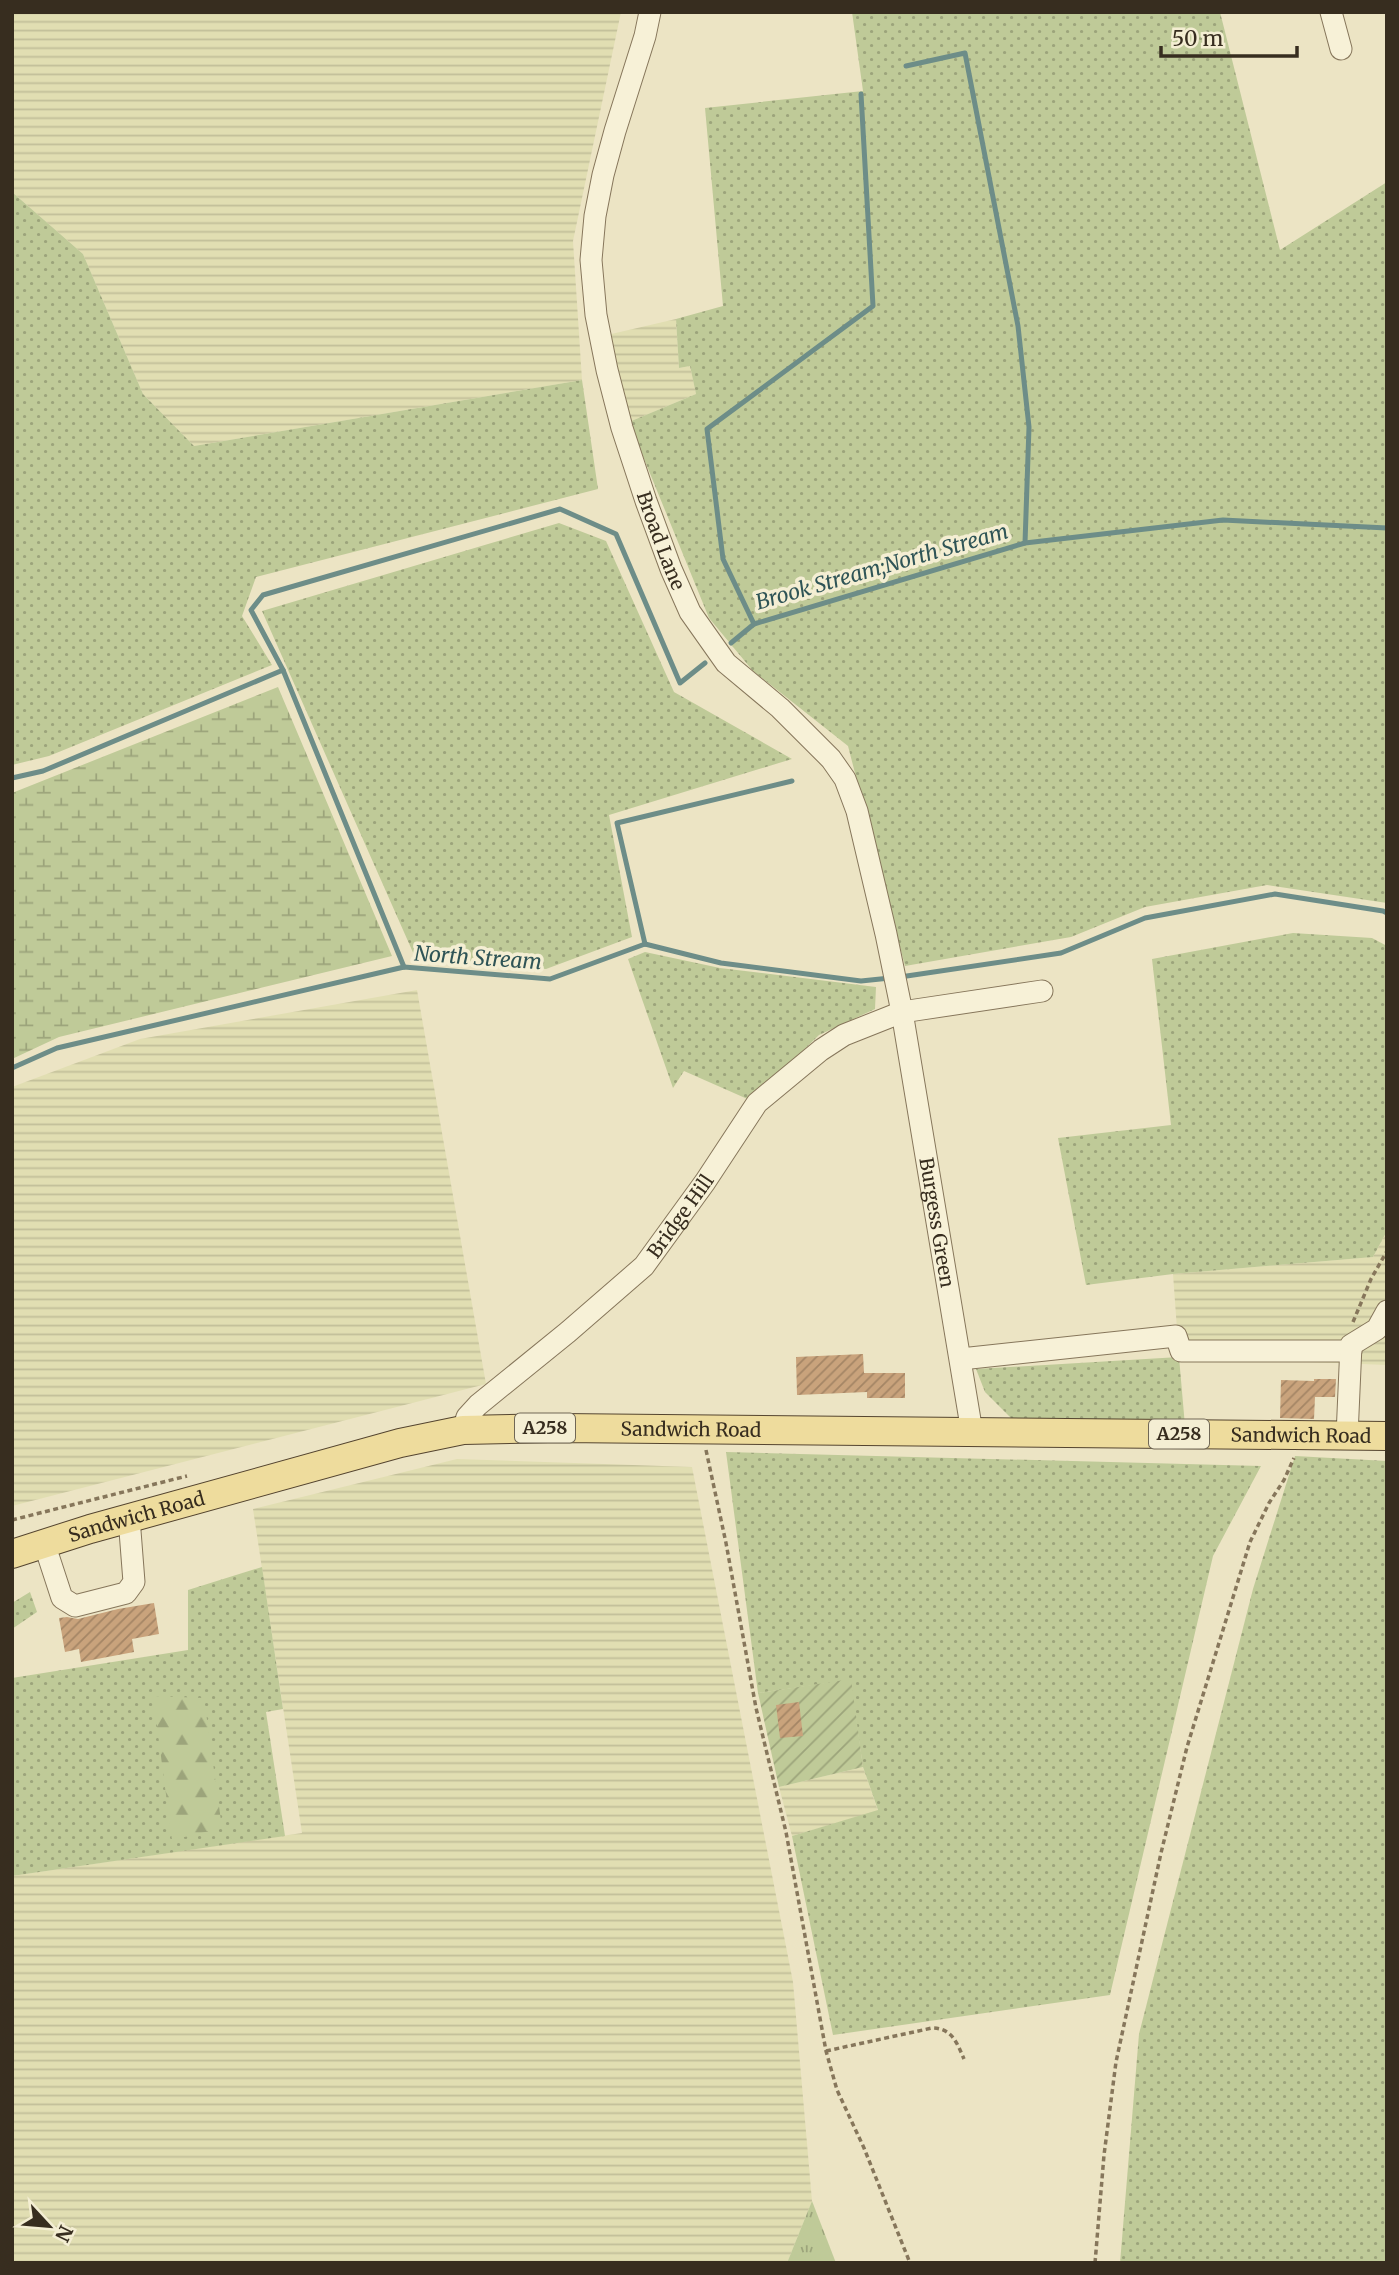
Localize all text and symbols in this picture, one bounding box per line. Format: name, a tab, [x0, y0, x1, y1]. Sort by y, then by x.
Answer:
scale bar	[1161, 14, 1298, 58]
text: 50 m	[1172, 25, 1223, 52]
street label: Broad Lane	[632, 488, 691, 594]
water label: Brook Stream;North Stream	[752, 517, 1011, 616]
water label: North Stream	[413, 940, 543, 975]
street label: Burgess Green	[914, 1156, 960, 1290]
street label: Bridge Hill	[642, 1170, 719, 1263]
road number: A258	[515, 1414, 575, 1442]
street label: Sandwich Road	[621, 1417, 762, 1442]
road number: A258	[1149, 1420, 1209, 1448]
street label: Sandwich Road	[1231, 1422, 1371, 1448]
street label: Sandwich Road	[65, 1486, 207, 1547]
north arrow	[14, 2191, 84, 2261]
text: N	[50, 2221, 78, 2245]

